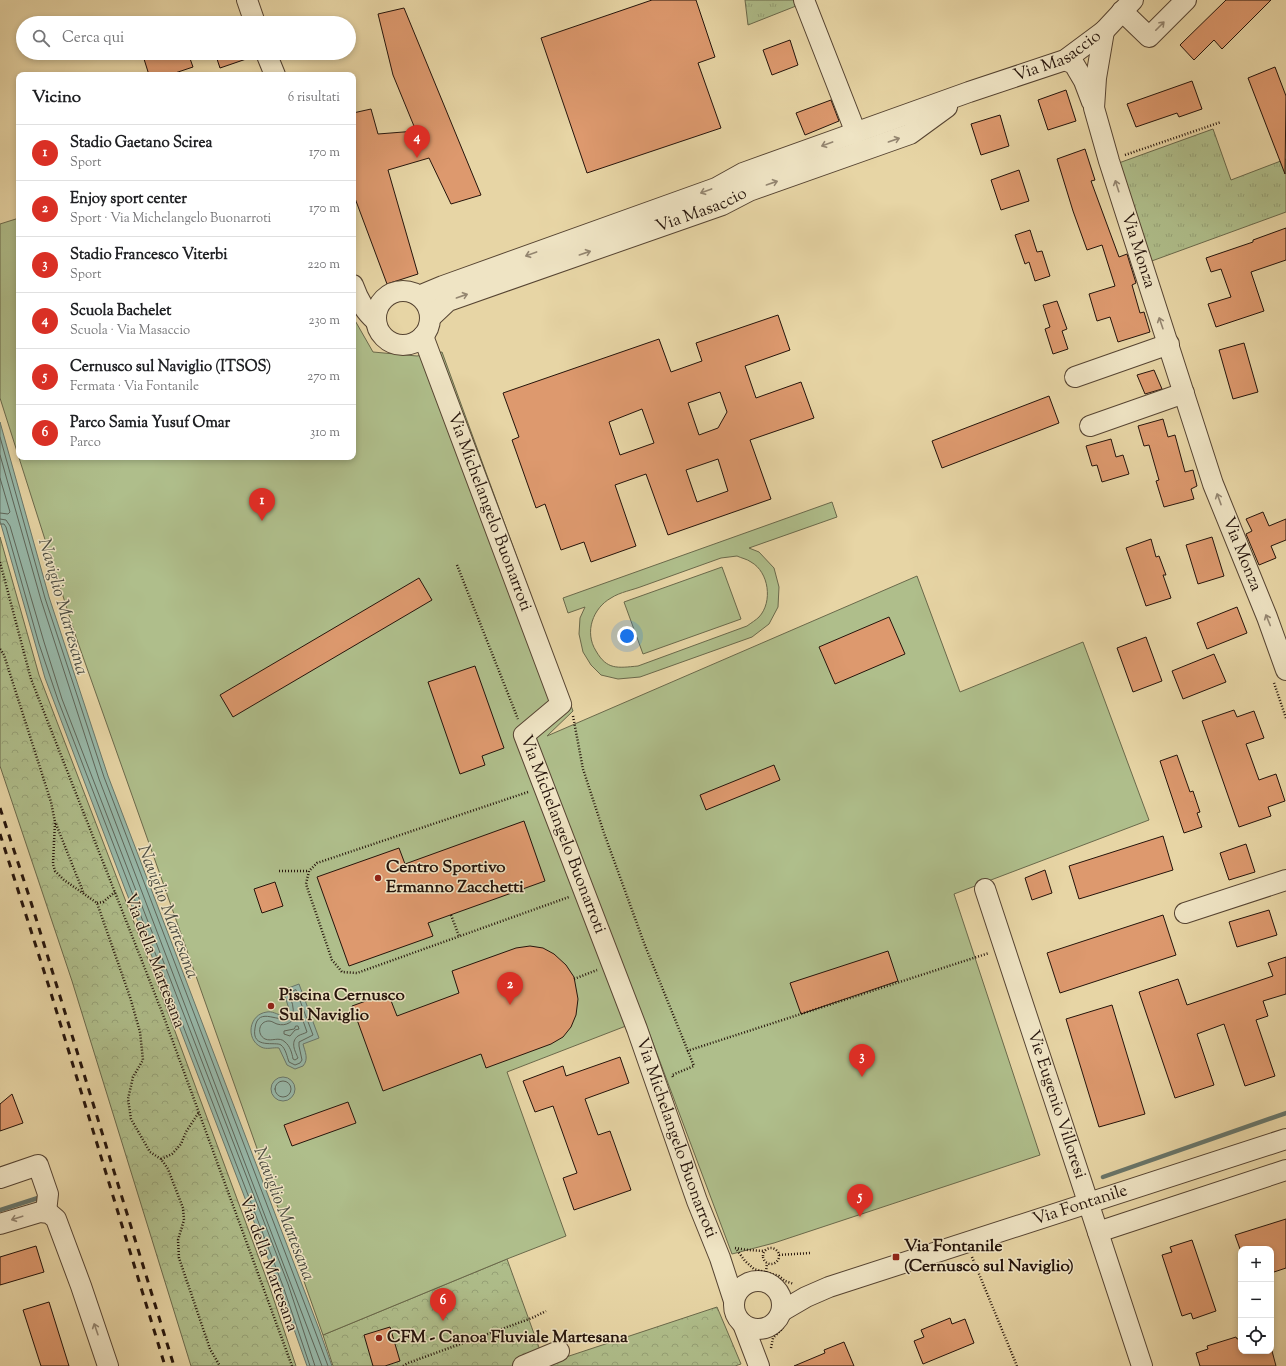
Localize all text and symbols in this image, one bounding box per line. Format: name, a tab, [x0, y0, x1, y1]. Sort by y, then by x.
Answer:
search box	[16, 16, 356, 60]
one-way arrow	[1155, 21, 1165, 31]
street label: Via Masaccio	[1011, 25, 1107, 88]
icon: search	[30, 27, 52, 49]
text: Cerca qui	[62, 28, 124, 49]
text: Vicino	[32, 86, 81, 110]
text: 6 risultati	[288, 89, 340, 107]
pin: 4	[404, 125, 430, 158]
text: Stadio Gaetano Scirea	[70, 133, 212, 154]
one-way arrow	[888, 135, 900, 143]
one-way arrow	[821, 140, 833, 148]
text: 1	[43, 144, 47, 162]
text: 170 m	[309, 144, 340, 162]
text: Sport	[70, 154, 101, 172]
one-way arrow	[765, 179, 778, 186]
one-way arrow	[1113, 179, 1120, 192]
street label: Via Masaccio	[653, 182, 752, 239]
one-way arrow	[700, 188, 712, 196]
text: Enjoy sport center	[70, 189, 187, 210]
text: 2	[42, 200, 48, 218]
text: 170 m	[309, 200, 340, 218]
text: Sport · Via Michelangelo Buonarroti	[70, 210, 271, 228]
street label: Via Monza	[1114, 210, 1161, 292]
text: Stadio Francesco Viterbi	[70, 245, 228, 266]
one-way arrow	[578, 249, 591, 256]
one-way arrow	[524, 251, 537, 258]
text: 3	[42, 256, 48, 274]
text: 220 m	[307, 256, 340, 274]
text: Sport	[70, 266, 101, 284]
one-way arrow	[456, 292, 468, 300]
text: Scuola Bachelet	[70, 301, 171, 322]
text: 4	[42, 312, 48, 330]
text: 230 m	[308, 312, 340, 330]
one-way arrow	[1157, 317, 1165, 329]
text: Scuola · Via Masaccio	[70, 322, 190, 340]
text: Cernusco sul Naviglio (ITSOS)	[70, 357, 271, 378]
text: 5	[43, 368, 47, 386]
text: 270 m	[307, 368, 340, 386]
text: Fermata · Via Fontanile	[70, 378, 199, 396]
street label: Via Michelangelo Buonarroti	[441, 409, 537, 615]
text: Parco Samia Yusuf Omar	[70, 413, 230, 434]
text: 6	[42, 424, 48, 442]
text: 310 m	[310, 424, 340, 442]
text: Parco	[70, 434, 101, 452]
pin: 1	[249, 488, 275, 521]
one-way arrow	[1215, 493, 1222, 506]
street label: Via Monza	[1216, 514, 1267, 595]
water label: Naviglio Martesana	[30, 535, 94, 679]
one-way arrow	[1264, 614, 1272, 626]
your location	[617, 626, 637, 646]
street label: Via Michelangelo Buonarroti	[513, 732, 611, 937]
water label: Naviglio Martesana	[130, 841, 204, 983]
place label: Centro Sportivo Ermanno Zacchetti	[386, 856, 524, 900]
marker: Centro Sportivo Ermanno Zacchetti	[373, 873, 383, 883]
street label: Via della Martesana	[117, 890, 191, 1032]
pin: 2	[497, 972, 523, 1005]
place label: Piscina Cernusco Sul Naviglio	[279, 984, 405, 1028]
marker: Piscina Cernusco Sul Naviglio	[266, 1001, 276, 1011]
street label: Vie Eugenio Villoresi	[1020, 1027, 1092, 1182]
street label: Via Michelangelo Buonarroti	[629, 1035, 723, 1242]
pin: 3	[849, 1044, 875, 1077]
water label: Naviglio Martesana	[246, 1143, 320, 1285]
street label: Via Fontanile	[1030, 1179, 1131, 1232]
pin: 5	[847, 1184, 873, 1217]
street label: Via della Martesana	[232, 1193, 304, 1335]
one-way arrow	[11, 1215, 24, 1222]
place label: Via Fontanile (Cernusco sul Naviglio)	[904, 1235, 1074, 1279]
map controls	[1238, 1246, 1274, 1354]
button: +	[1238, 1246, 1274, 1282]
marker: Via Fontanile (Cernusco sul Naviglio)	[891, 1252, 901, 1262]
button: −	[1238, 1282, 1274, 1318]
pin: 6	[430, 1288, 456, 1321]
button: locate	[1238, 1318, 1274, 1354]
one-way arrow	[91, 1323, 99, 1335]
place label: CFM - Canoa Fluviale Martesana	[387, 1326, 628, 1350]
marker: CFM - Canoa Fluviale Martesana	[374, 1333, 384, 1343]

